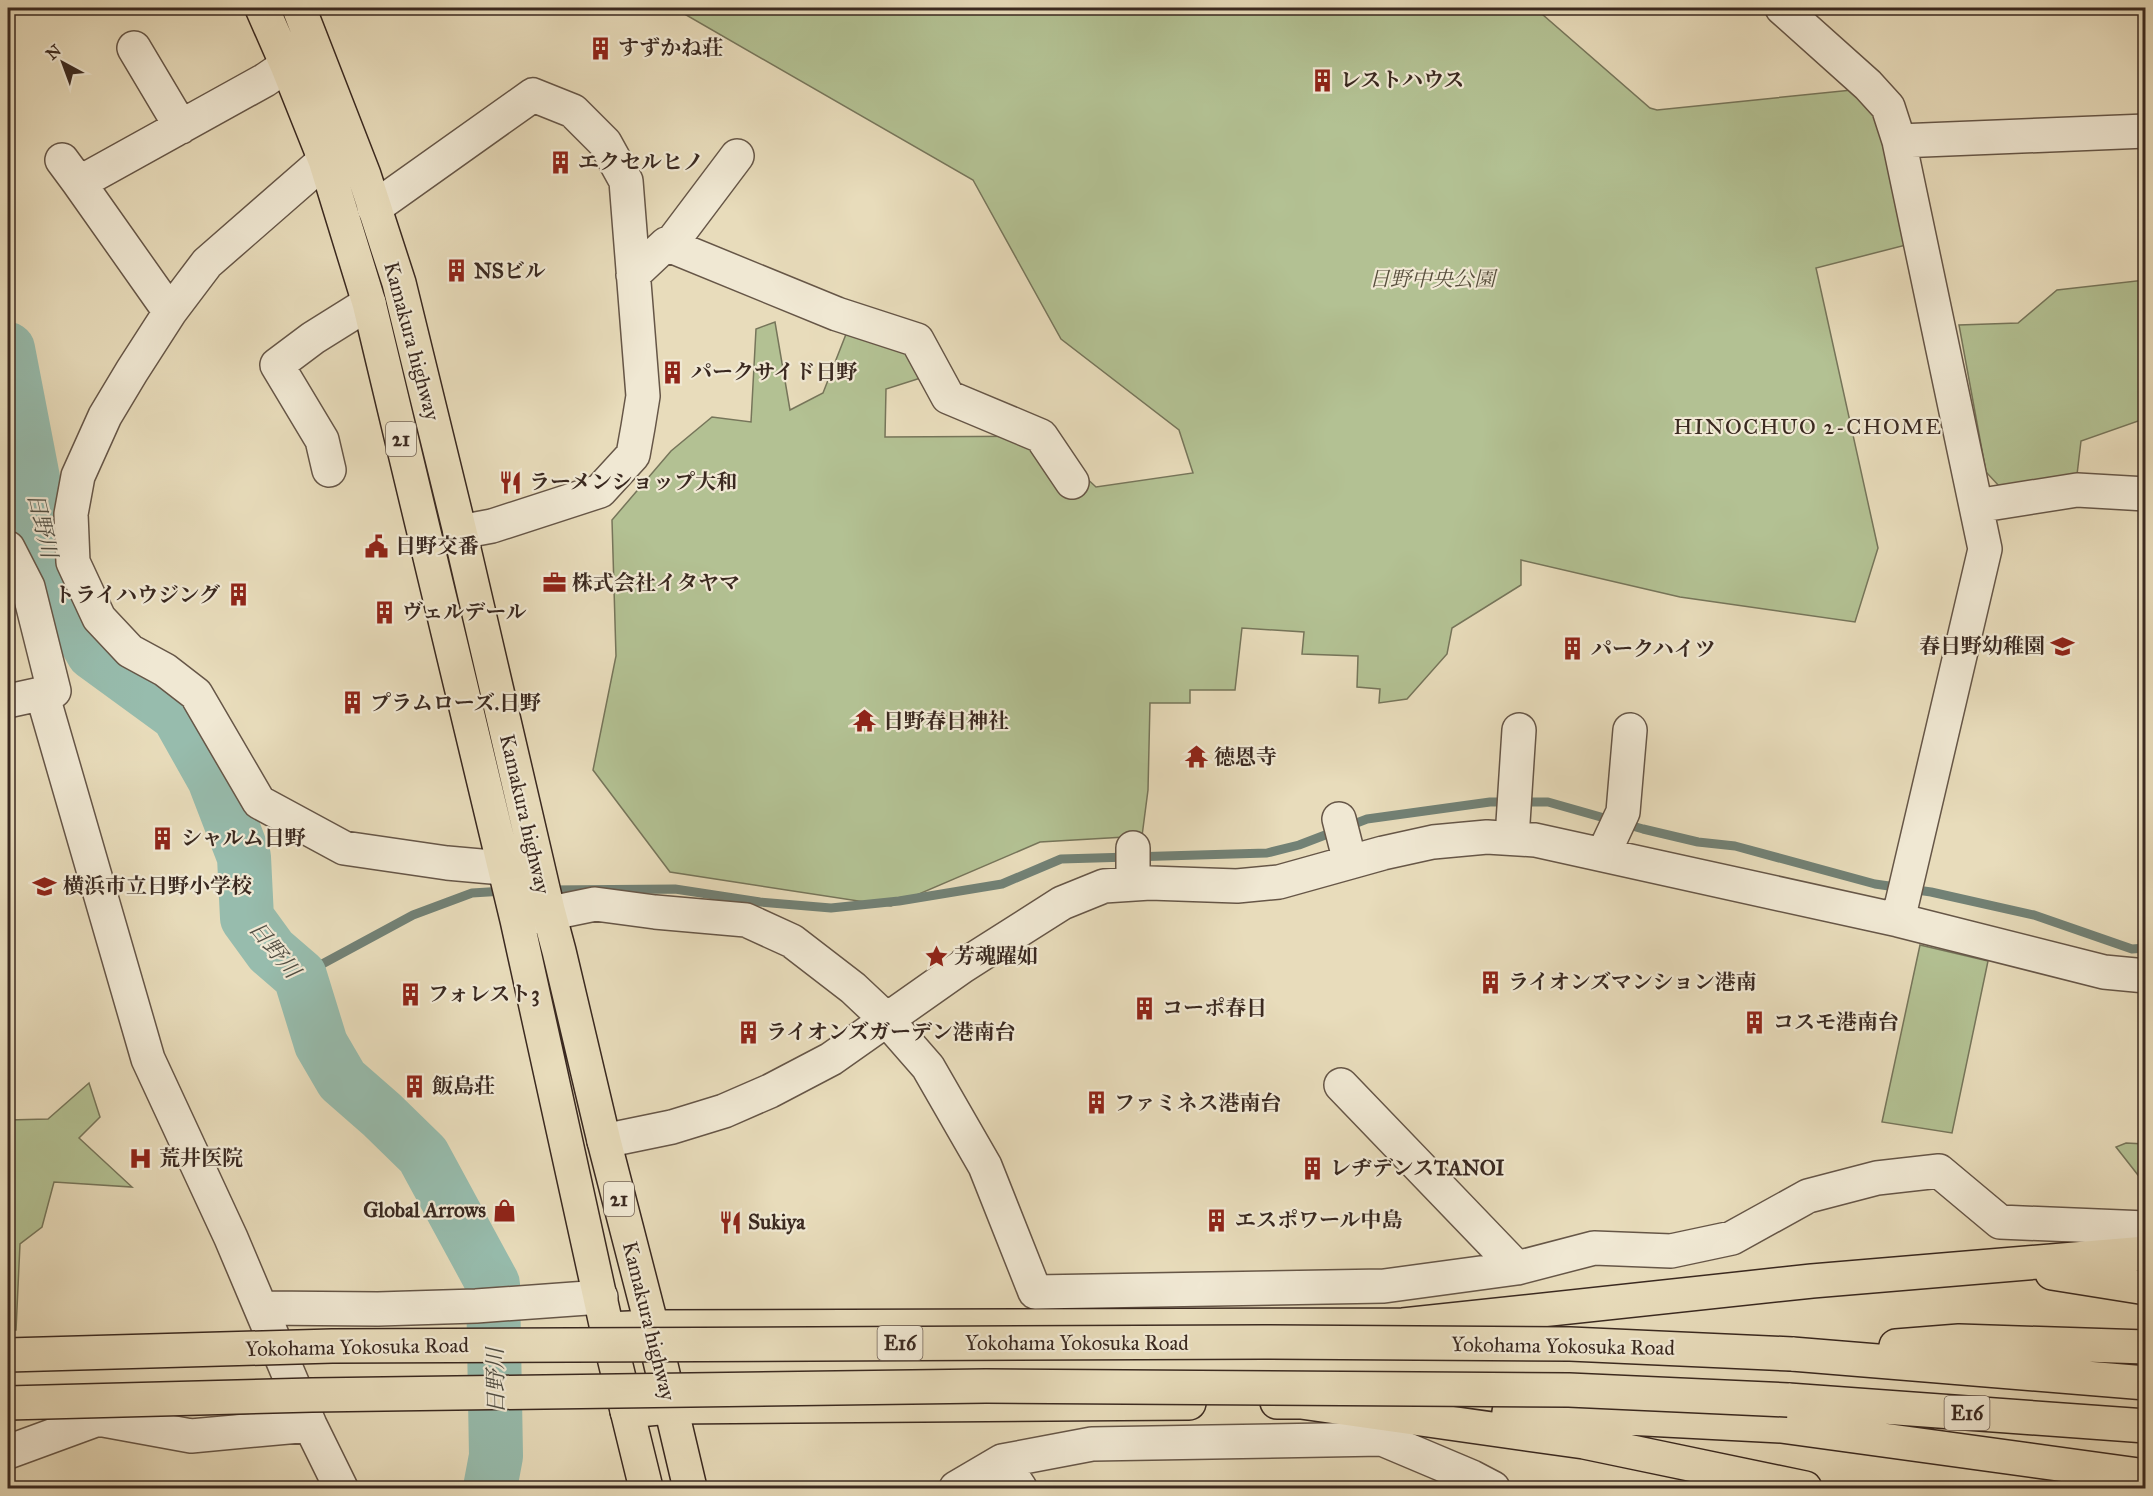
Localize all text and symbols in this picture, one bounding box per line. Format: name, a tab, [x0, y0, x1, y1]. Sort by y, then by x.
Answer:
north arrow	[33, 33, 93, 93]
building icon: すずかね荘	[587, 35, 613, 61]
place label: すずかね荘	[618, 35, 723, 61]
text: N	[42, 40, 65, 64]
building icon: レストハウス	[1309, 67, 1335, 93]
place label: レストハウス	[1340, 67, 1464, 93]
building icon: エクセルヒノ	[547, 149, 573, 175]
place label: エクセルヒノ	[578, 149, 704, 175]
building icon: NSビル	[443, 258, 469, 284]
place label: NSビル	[474, 258, 546, 284]
street label: Kamakura highway	[378, 259, 446, 424]
park label: 日野中央公園	[1369, 266, 1498, 292]
building icon: パークサイド日野	[660, 359, 686, 385]
place label: パークサイド日野	[691, 359, 858, 385]
district label: HINOCHUO 2-CHOME	[1673, 413, 1943, 440]
road number: 21	[386, 422, 416, 456]
restaurant icon: ラーメンショップ大和	[498, 469, 524, 495]
place label: ラーメンショップ大和	[529, 469, 737, 495]
water label: 日野川	[22, 490, 64, 562]
public building icon: 日野交番	[364, 533, 390, 559]
place label: 日野交番	[395, 533, 479, 559]
office icon: 株式会社イタヤマ	[541, 570, 567, 596]
place label: 株式会社イタヤマ	[572, 570, 740, 596]
place label: トライハウジング	[54, 582, 220, 608]
building icon: トライハウジング	[225, 582, 251, 608]
building icon: ヴェルデール	[371, 599, 397, 625]
place label: ヴェルデール	[402, 599, 527, 625]
place label: 春日野幼稚園	[1919, 633, 2045, 659]
school or university icon: 春日野幼稚園	[2050, 633, 2076, 659]
building icon: パークハイツ	[1560, 636, 1586, 662]
place label: パークハイツ	[1591, 636, 1716, 662]
building icon: プラムローズ.日野	[339, 690, 365, 716]
place label: プラムローズ.日野	[370, 690, 541, 716]
temple icon: 日野春日神社	[852, 708, 878, 734]
place label: 日野春日神社	[883, 708, 1009, 734]
street label: Kamakura highway	[494, 732, 556, 898]
temple icon: 徳恩寺	[1183, 744, 1209, 770]
place label: 徳恩寺	[1214, 744, 1277, 770]
building icon: シャルム日野	[150, 825, 176, 851]
place label: シャルム日野	[181, 825, 306, 851]
school or university icon: 横浜市立日野小学校	[32, 873, 58, 899]
place label: 横浜市立日野小学校	[63, 873, 252, 899]
water label: 日野川	[243, 915, 307, 985]
place icon: 芳魂躍如	[923, 943, 949, 969]
place label: 芳魂躍如	[954, 943, 1038, 969]
building icon: ライオンズマンション港南	[1477, 969, 1503, 995]
place label: ライオンズマンション港南	[1508, 969, 1757, 995]
building icon: フォレスト3	[397, 981, 423, 1007]
place label: フォレスト3	[428, 981, 540, 1007]
building icon: コーポ春日	[1131, 995, 1157, 1021]
place label: コーポ春日	[1162, 995, 1267, 1021]
building icon: コスモ港南台	[1742, 1009, 1768, 1035]
place label: コスモ港南台	[1773, 1009, 1899, 1035]
building icon: ライオンズガーデン港南台	[735, 1019, 761, 1045]
place label: ライオンズガーデン港南台	[766, 1019, 1016, 1045]
building icon: 飯島荘	[401, 1073, 427, 1099]
place label: 飯島荘	[432, 1073, 495, 1099]
building icon: ファミネス港南台	[1083, 1090, 1109, 1116]
place label: ファミネス港南台	[1114, 1090, 1282, 1116]
hospital icon: 荒井医院	[128, 1145, 154, 1171]
place label: 荒井医院	[159, 1145, 243, 1171]
building icon: レヂデンスTANOI	[1299, 1155, 1325, 1181]
place label: レヂデンスTANOI	[1330, 1155, 1504, 1181]
road number: 21	[604, 1182, 634, 1216]
place label: Global Arrows	[363, 1197, 486, 1223]
shop icon: Global Arrows	[491, 1197, 517, 1223]
building icon: エスポワール中島	[1204, 1207, 1230, 1233]
place label: エスポワール中島	[1235, 1207, 1403, 1233]
restaurant icon: Sukiya	[717, 1209, 743, 1235]
place label: Sukiya	[748, 1209, 806, 1235]
street label: Kamakura highway	[617, 1239, 682, 1404]
road number: E16	[878, 1326, 922, 1360]
street label: Yokohama Yokosuka Road	[965, 1330, 1189, 1356]
street label: Yokohama Yokosuka Road	[1451, 1331, 1676, 1361]
street label: Yokohama Yokosuka Road	[245, 1332, 470, 1362]
water label: 日野川	[481, 1346, 510, 1414]
road number: E16	[1944, 1396, 1990, 1430]

